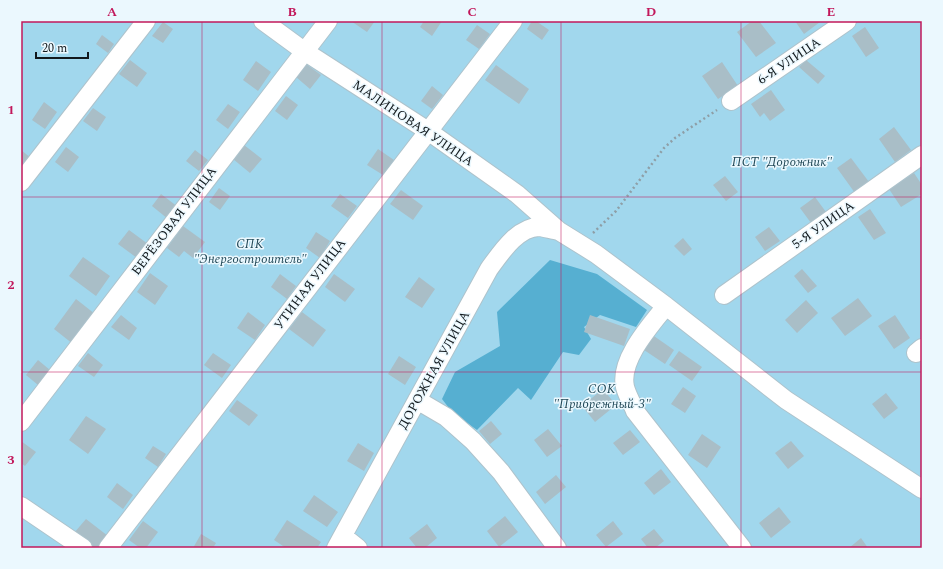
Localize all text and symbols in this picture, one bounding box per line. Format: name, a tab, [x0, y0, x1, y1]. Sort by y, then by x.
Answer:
text: A	[107, 2, 117, 22]
text: B	[287, 2, 297, 22]
text: C	[467, 2, 477, 22]
text: D	[646, 2, 656, 22]
text: E	[827, 2, 836, 22]
street label: 6-Я УЛИЦА	[753, 32, 825, 90]
scale bar	[36, 34, 88, 60]
text: 20 m	[42, 39, 67, 58]
street label: МАЛИНОВАЯ УЛИЦА	[348, 75, 478, 171]
text: 1	[7, 100, 15, 120]
park label: ПСТ "Дорожник"	[732, 152, 832, 172]
street label: БЕРЁЗОВАЯ УЛИЦА	[126, 162, 222, 280]
street label: 5-Я УЛИЦА	[788, 196, 859, 254]
park label: СПК "Энергостроитель"	[193, 234, 307, 269]
street label: УТИНАЯ УЛИЦА	[269, 234, 351, 334]
text: 2	[7, 275, 15, 295]
street label: ДОРОЖНАЯ УЛИЦА	[393, 307, 475, 433]
park label: СОК "Прибрежный-3"	[553, 379, 651, 414]
text: 3	[7, 450, 15, 470]

